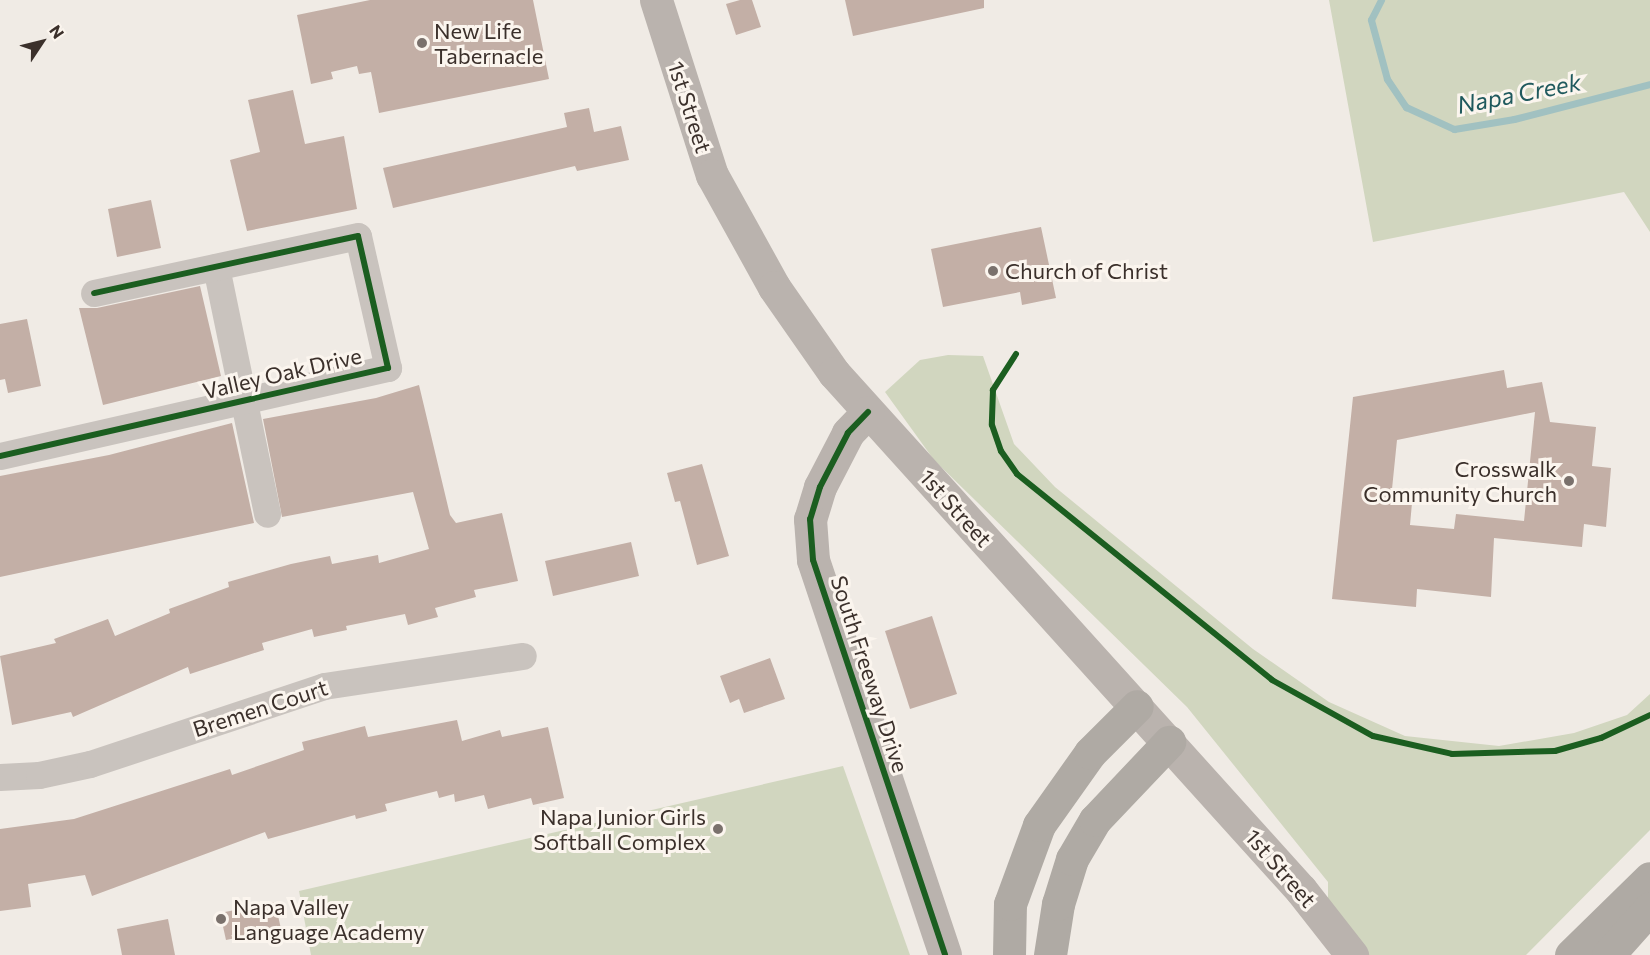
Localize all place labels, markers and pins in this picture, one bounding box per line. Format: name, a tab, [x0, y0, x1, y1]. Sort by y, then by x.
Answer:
place label: New Life Tabernacle	[434, 17, 543, 68]
marker: New Life Tabernacle	[415, 36, 429, 50]
place label: Church of Christ	[1005, 258, 1168, 284]
marker: Church of Christ	[986, 264, 1000, 278]
place label: Crosswalk Community Church	[1363, 455, 1557, 506]
marker: Crosswalk Community Church	[1562, 474, 1576, 488]
place label: Napa Junior Girls Softball Complex	[533, 803, 706, 854]
marker: Napa Junior Girls Softball Complex	[711, 822, 725, 836]
place label: Napa Valley Language Academy	[233, 893, 425, 944]
marker: Napa Valley Language Academy	[214, 912, 228, 926]

